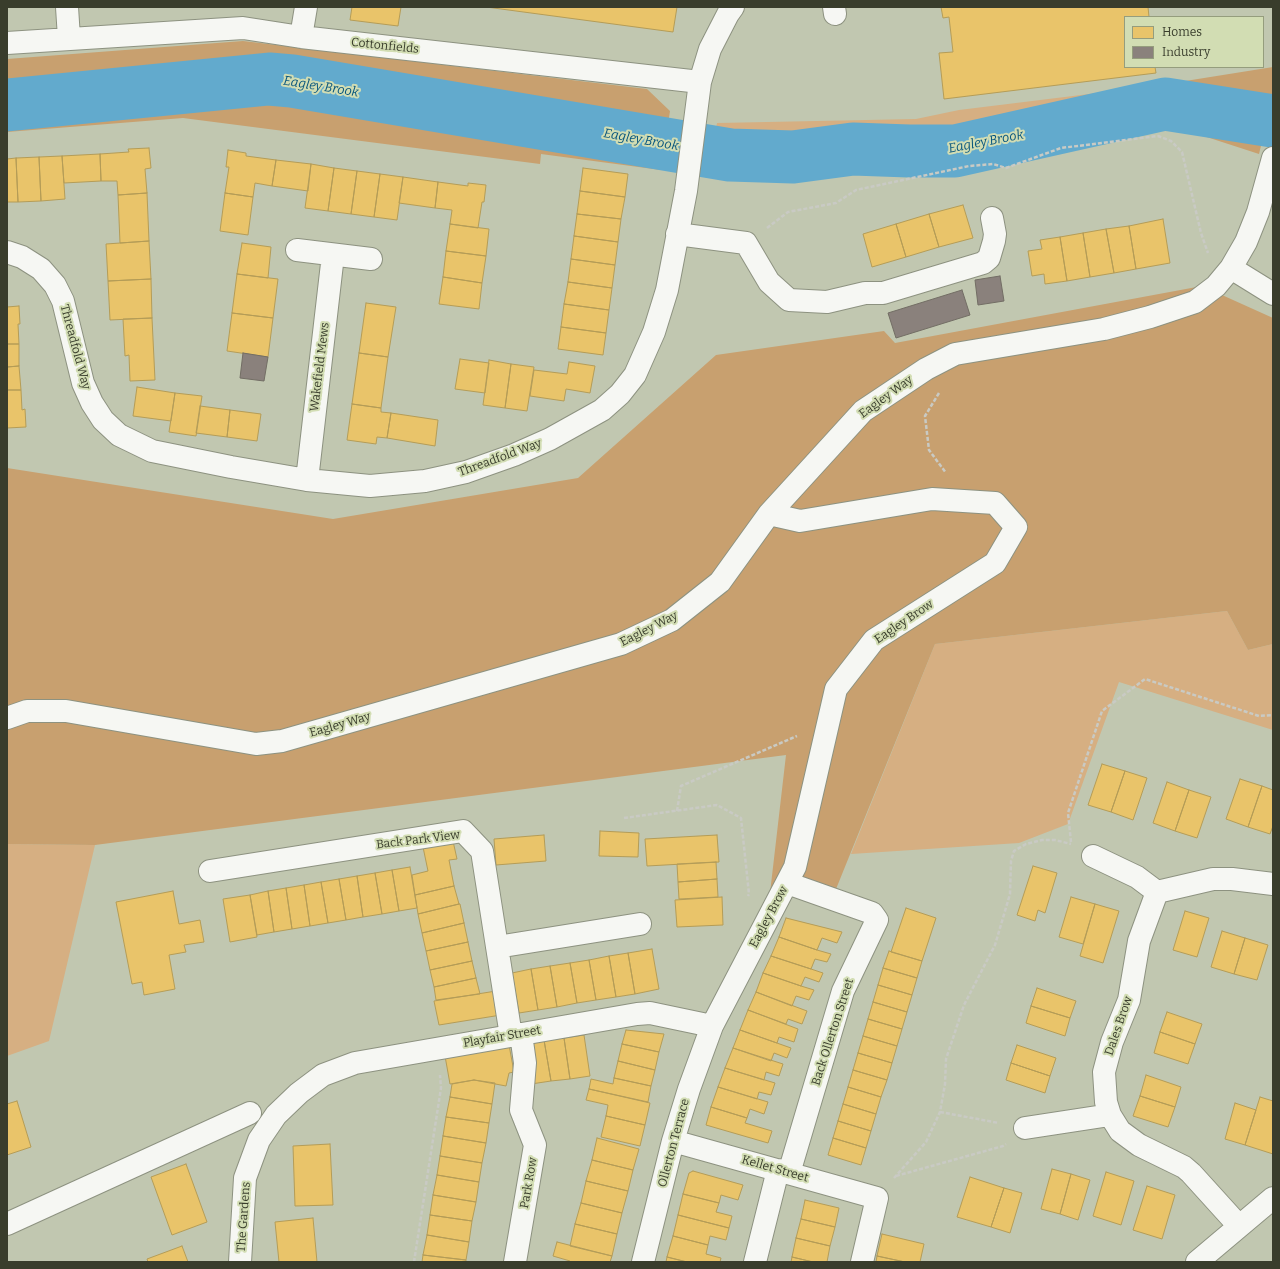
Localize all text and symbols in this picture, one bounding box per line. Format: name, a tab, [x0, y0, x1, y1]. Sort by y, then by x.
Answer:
legend	[1124, 16, 1264, 68]
text: Homes	[1162, 25, 1202, 39]
street label: Cottonfields	[350, 35, 420, 57]
text: Industry	[1162, 45, 1210, 59]
water label: Eagley Brook	[282, 73, 360, 101]
water label: Eagley Brook	[602, 126, 680, 154]
water label: Eagley Brook	[947, 127, 1025, 157]
street label: Threadfold Way	[57, 303, 93, 391]
street label: Wakefield Mews	[307, 321, 333, 413]
street label: Eagley Way	[856, 373, 916, 421]
street label: Threadfold Way	[456, 436, 544, 480]
street label: Eagley Brow	[872, 597, 936, 647]
street label: Eagley Way	[618, 608, 680, 650]
street label: Eagley Way	[308, 709, 372, 741]
street label: Back Park View	[375, 828, 461, 852]
street label: Eagley Brow	[747, 884, 791, 950]
street label: Back Ollerton Street	[809, 977, 857, 1087]
street label: Dales Brow	[1102, 994, 1136, 1058]
street label: Playfair Street	[462, 1023, 542, 1051]
street label: Ollerton Terrace	[655, 1097, 693, 1189]
street label: Kellet Street	[740, 1153, 810, 1185]
street label: Park Row	[517, 1156, 541, 1210]
street label: The Gardens	[234, 1181, 254, 1253]

